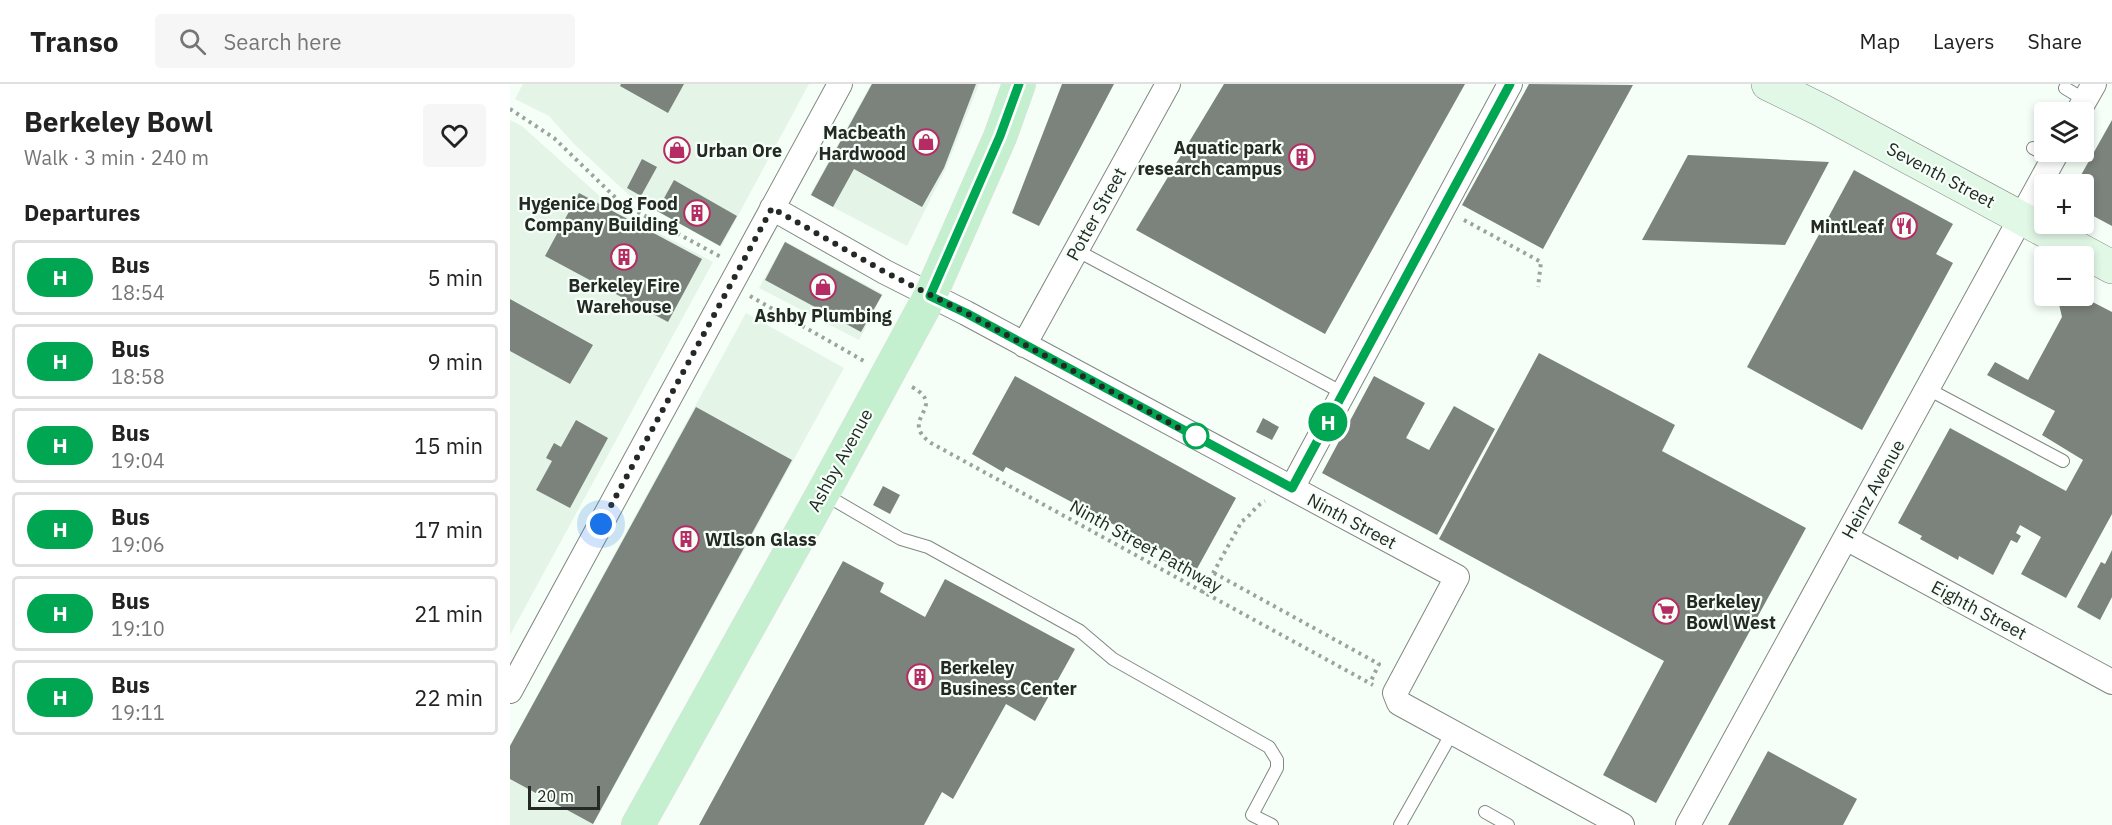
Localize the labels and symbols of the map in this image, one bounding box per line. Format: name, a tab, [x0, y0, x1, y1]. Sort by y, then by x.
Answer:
place label: Macbeath Hardwood	[818, 121, 906, 165]
shop icon: Macbeath Hardwood	[911, 127, 941, 157]
shop icon: Urban Ore	[662, 135, 692, 165]
place label: Aquatic park research campus	[1137, 136, 1283, 180]
street label: Seventh Street	[1883, 137, 1999, 213]
place label: Urban Ore	[696, 139, 782, 162]
building icon: Aquatic park research campus	[1287, 142, 1317, 172]
street label: Potter Street	[1061, 163, 1131, 265]
place label: Hygenice Dog Food Company Building	[518, 192, 678, 236]
building icon: Hygenice Dog Food Company Building	[682, 198, 712, 228]
restaurant icon: MintLeaf	[1889, 211, 1919, 241]
place label: MintLeaf	[1810, 215, 1884, 238]
building icon: Berkeley Fire Warehouse	[609, 242, 639, 272]
shop icon: Ashby Plumbing	[808, 272, 838, 302]
place label: Berkeley Fire Warehouse	[568, 274, 680, 318]
place label: Ashby Plumbing	[754, 304, 892, 327]
line badge: H	[1308, 402, 1348, 442]
street label: Ashby Avenue	[802, 404, 878, 516]
unlabelled marker	[1183, 423, 1209, 449]
street label: Heinz Avenue	[1836, 435, 1910, 543]
street label: Ninth Street	[1304, 488, 1400, 554]
street label: Ninth Street Pathway	[1066, 495, 1226, 597]
your location	[586, 509, 616, 539]
building icon: WIlson Glass	[671, 524, 701, 554]
place label: WIlson Glass	[705, 528, 817, 551]
street label: Eighth Street	[1927, 575, 2031, 645]
place label: Berkeley Bowl West	[1686, 590, 1776, 634]
supermarket icon: Berkeley Bowl West	[1651, 596, 1681, 626]
place label: Berkeley Business Center	[940, 656, 1077, 700]
building icon: Berkeley Business Center	[905, 662, 935, 692]
scale bar	[528, 783, 600, 810]

